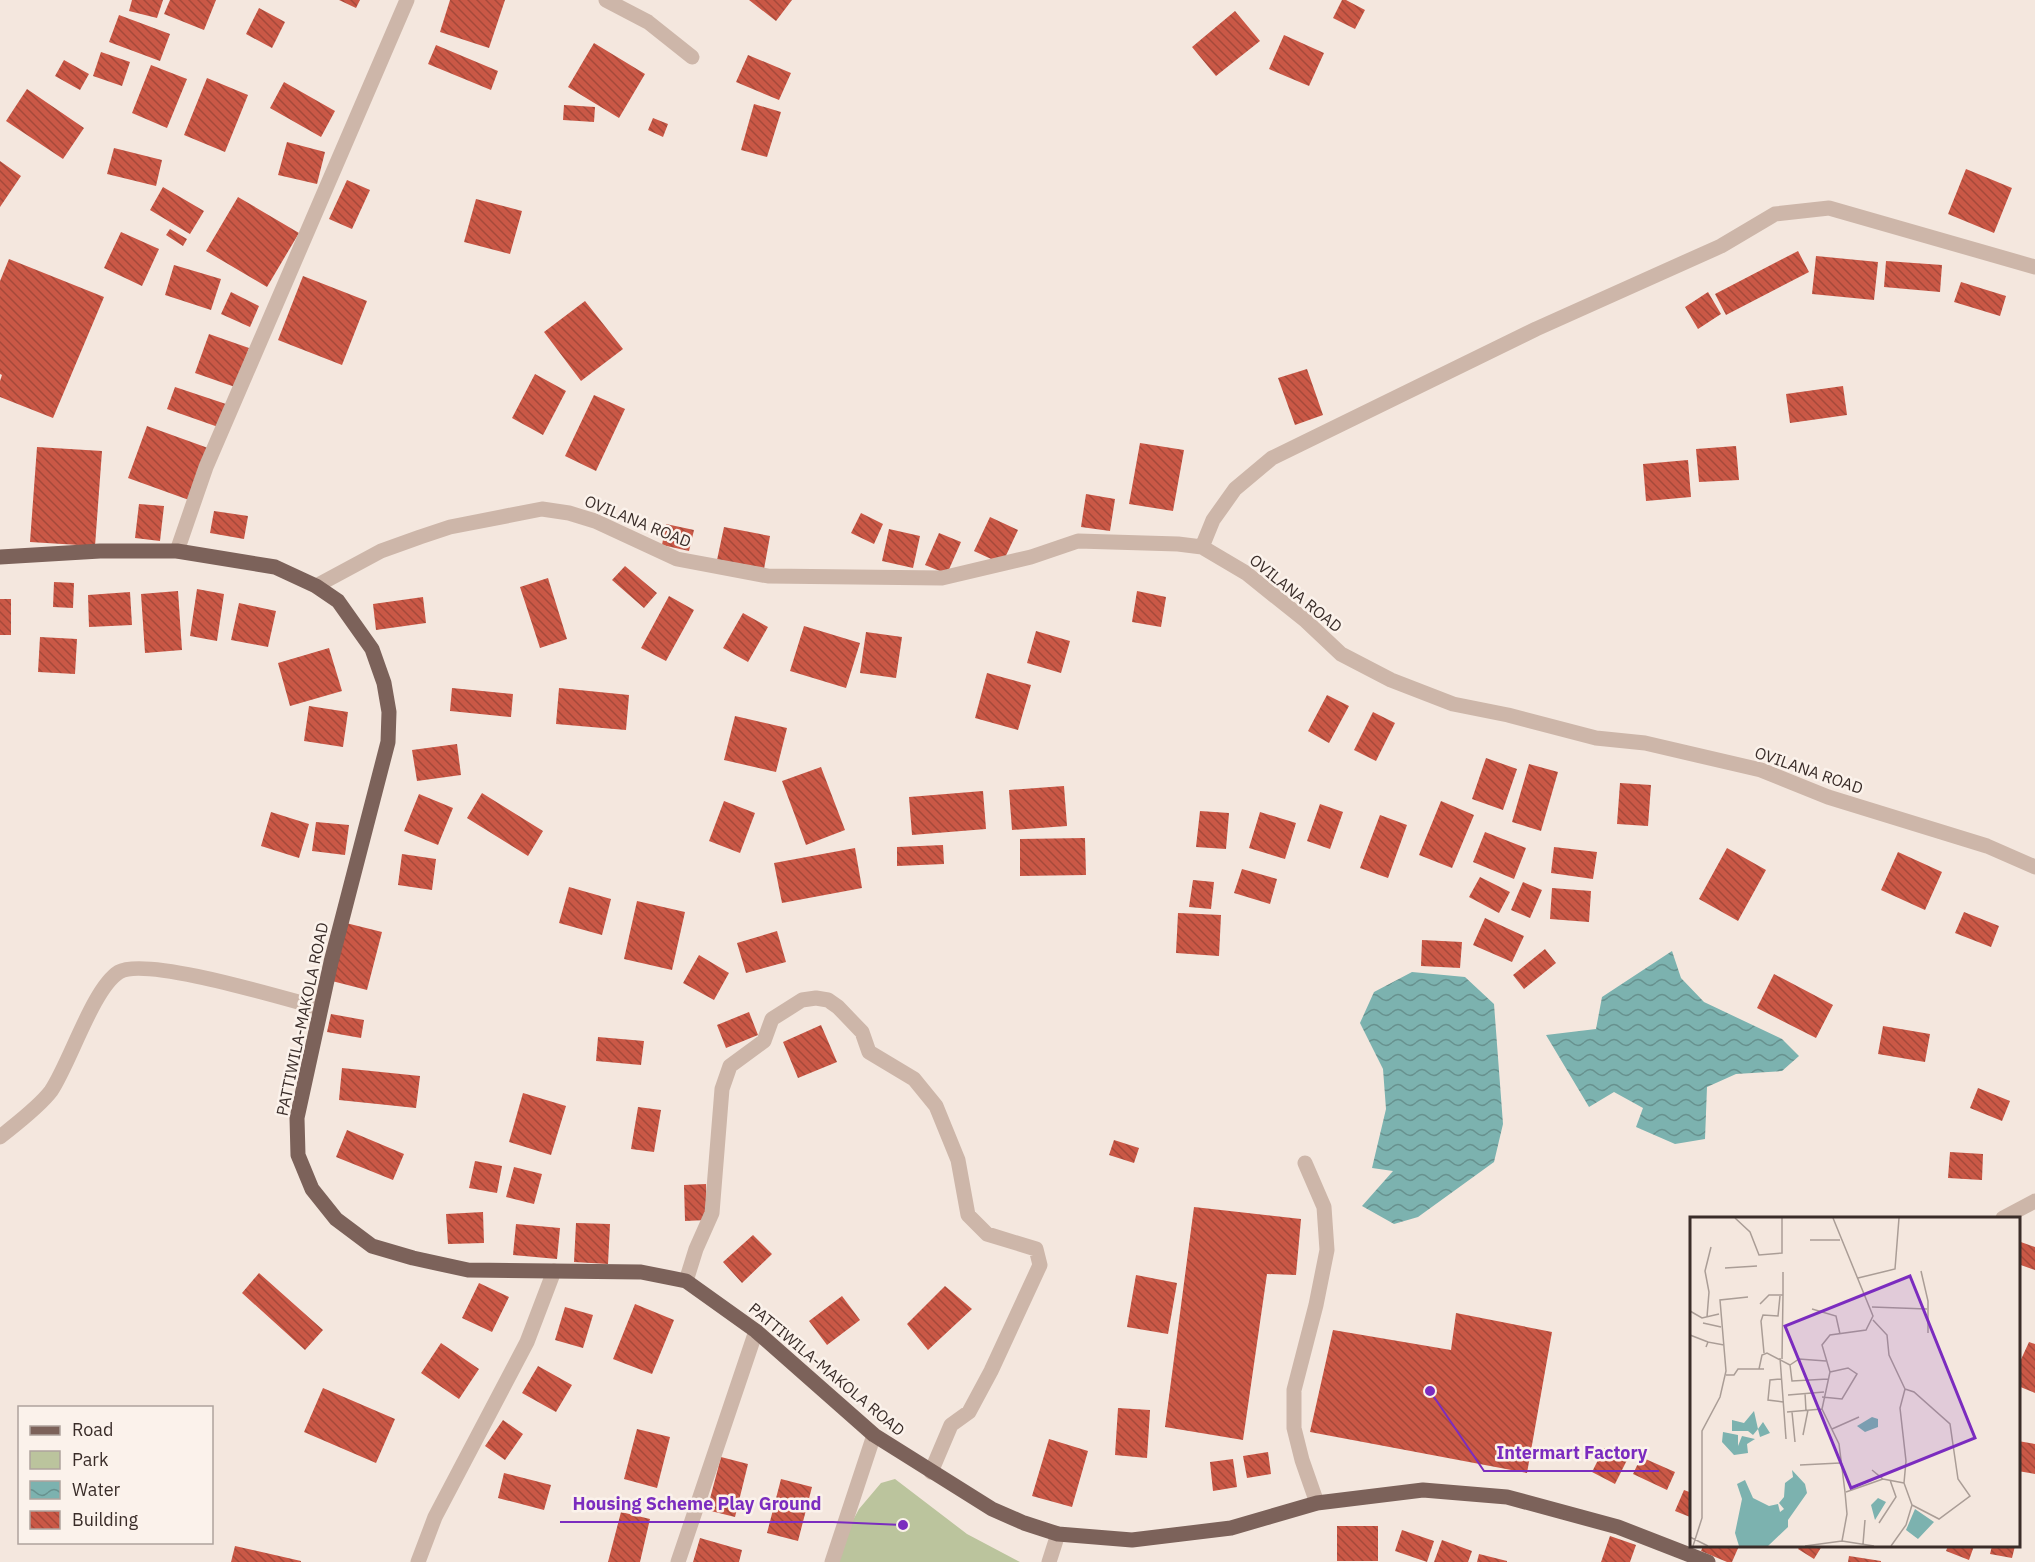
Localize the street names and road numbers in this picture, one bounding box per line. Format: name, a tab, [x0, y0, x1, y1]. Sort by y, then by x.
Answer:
street label: OVILANA ROAD	[582, 490, 694, 552]
street label: OVILANA ROAD	[1246, 550, 1346, 636]
street label: OVILANA ROAD	[1752, 742, 1866, 798]
street label: PATTIWILA-MAKOLA ROAD	[272, 920, 332, 1118]
street label: PATTIWILA-MAKOLA ROAD	[745, 1298, 909, 1440]

